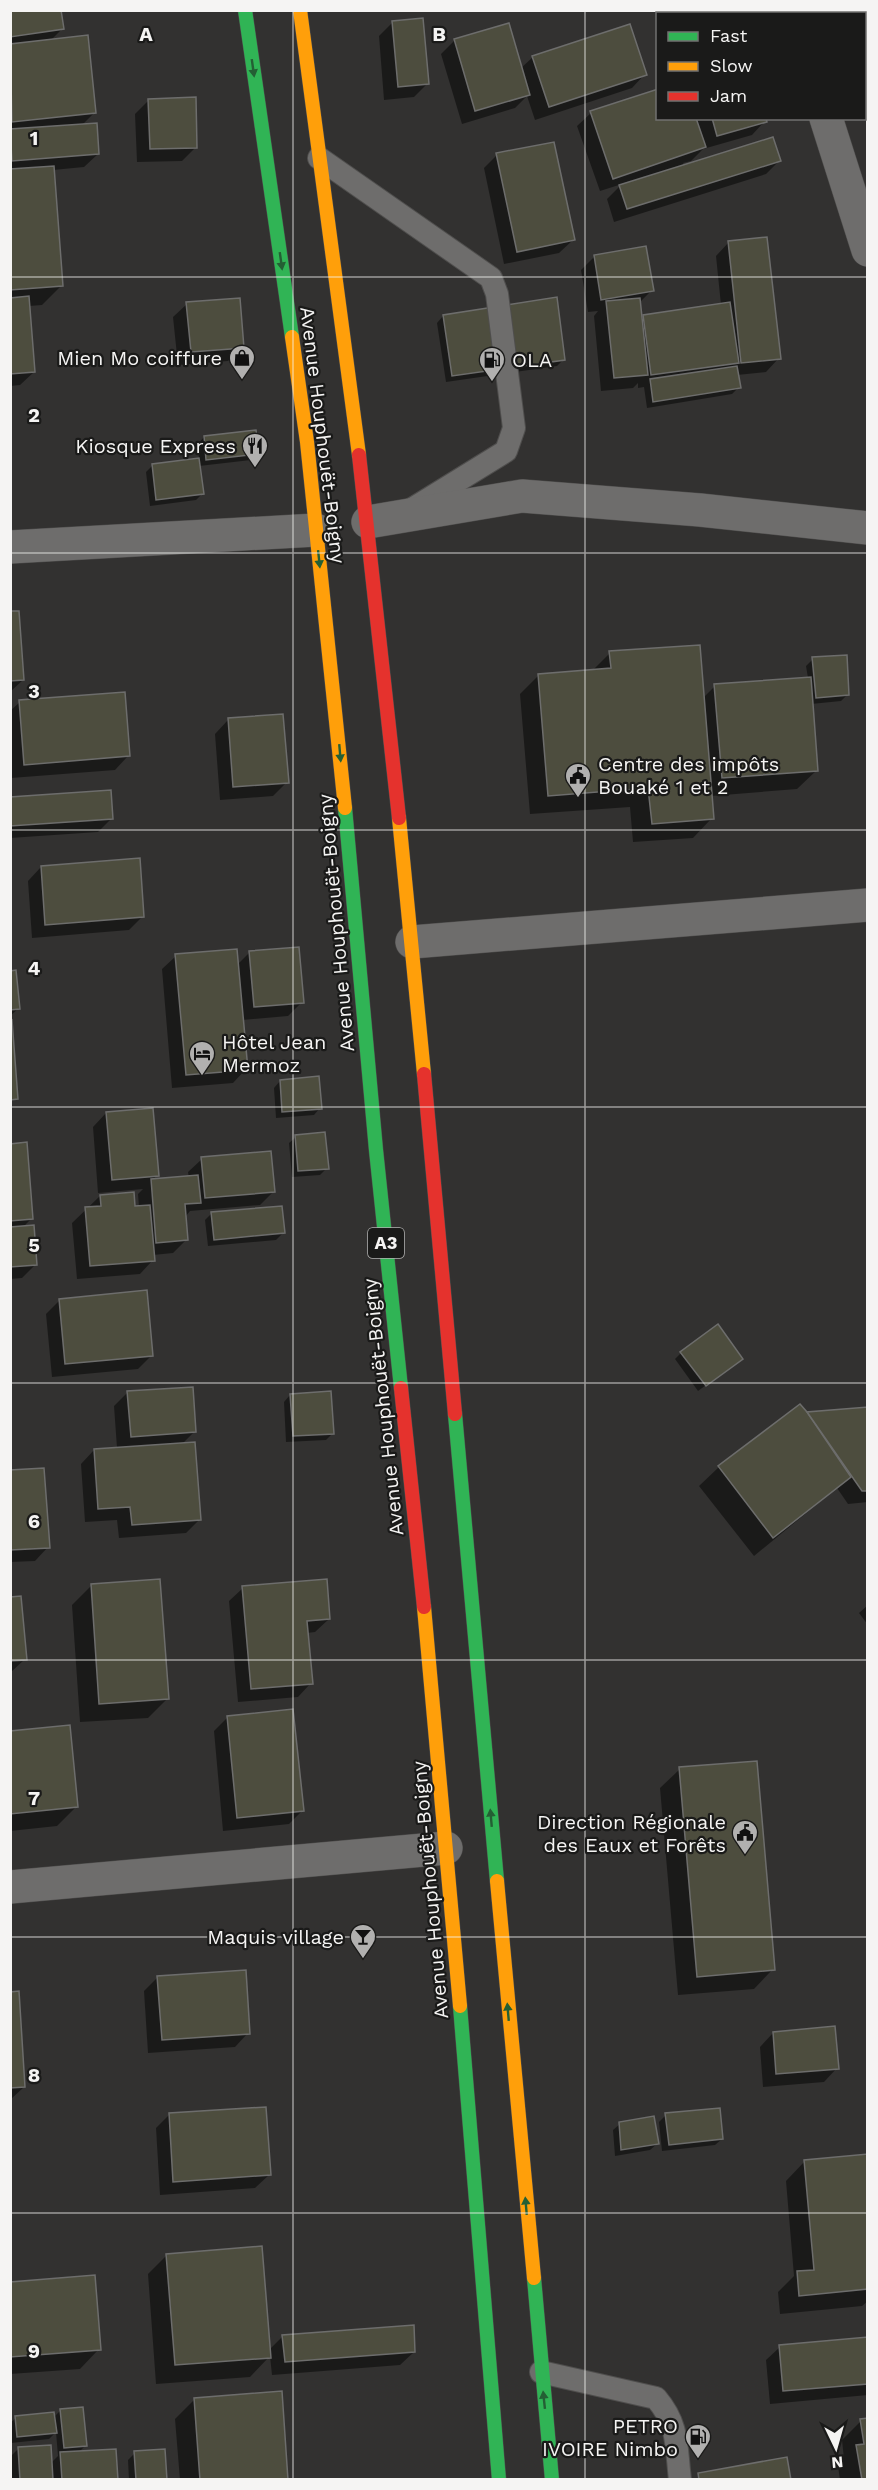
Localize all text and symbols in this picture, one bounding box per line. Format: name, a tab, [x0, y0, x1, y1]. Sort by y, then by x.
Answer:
legend	[656, 12, 866, 120]
text: A	[139, 22, 153, 46]
text: B	[432, 22, 446, 46]
text: Fast	[710, 25, 748, 46]
text: Slow	[710, 55, 753, 76]
one-way arrow	[249, 59, 258, 78]
text: Jam	[710, 85, 747, 106]
text: 1	[30, 126, 38, 150]
one-way arrow	[277, 252, 286, 271]
street label: Avenue Houphouët-Boigny	[295, 305, 351, 566]
shop icon: Mien Mo coiffure	[227, 343, 257, 381]
fuel station icon: OLA	[477, 345, 507, 383]
place label: Mien Mo coiffure	[57, 346, 222, 370]
place label: OLA	[512, 348, 552, 372]
text: 2	[28, 403, 40, 427]
restaurant icon: Kiosque Express	[240, 431, 270, 469]
place label: Kiosque Express	[75, 434, 236, 458]
one-way arrow	[314, 549, 324, 568]
text: 3	[28, 679, 40, 703]
one-way arrow	[335, 743, 345, 762]
place label: Centre des impôts Bouaké 1 et 2	[598, 752, 779, 799]
public building icon: Centre des impôts Bouaké 1 et 2	[563, 761, 593, 799]
street label: Avenue Houphouët-Boigny	[313, 792, 359, 1053]
text: 4	[28, 956, 41, 980]
place label: Hôtel Jean Mermoz	[222, 1030, 326, 1077]
hotel icon: Hôtel Jean Mermoz	[187, 1039, 217, 1077]
road number: A3	[368, 1228, 404, 1258]
text: 5	[28, 1233, 40, 1257]
street label: Avenue Houphouët-Boigny	[357, 1276, 408, 1537]
text: 6	[28, 1509, 40, 1533]
street label: Avenue Houphouët-Boigny	[407, 1759, 453, 2020]
text: 7	[28, 1786, 40, 1810]
one-way arrow	[486, 1808, 496, 1827]
place label: Direction Régionale des Eaux et Forêts	[537, 1810, 726, 1857]
public building icon: Direction Régionale des Eaux et Forêts	[730, 1818, 760, 1856]
bar icon: Maquis village	[348, 1922, 378, 1960]
place label: Maquis village	[207, 1925, 344, 1949]
one-way arrow	[503, 2002, 513, 2021]
text: 8	[28, 2063, 40, 2087]
one-way arrow	[521, 2197, 531, 2216]
text: 9	[28, 2339, 40, 2363]
one-way arrow	[539, 2391, 549, 2410]
place label: PETRO IVOIRE Nimbo	[542, 2414, 678, 2461]
north arrow	[806, 2418, 866, 2478]
fuel station icon: PETRO IVOIRE Nimbo	[683, 2422, 713, 2460]
text: N	[831, 2452, 844, 2472]

